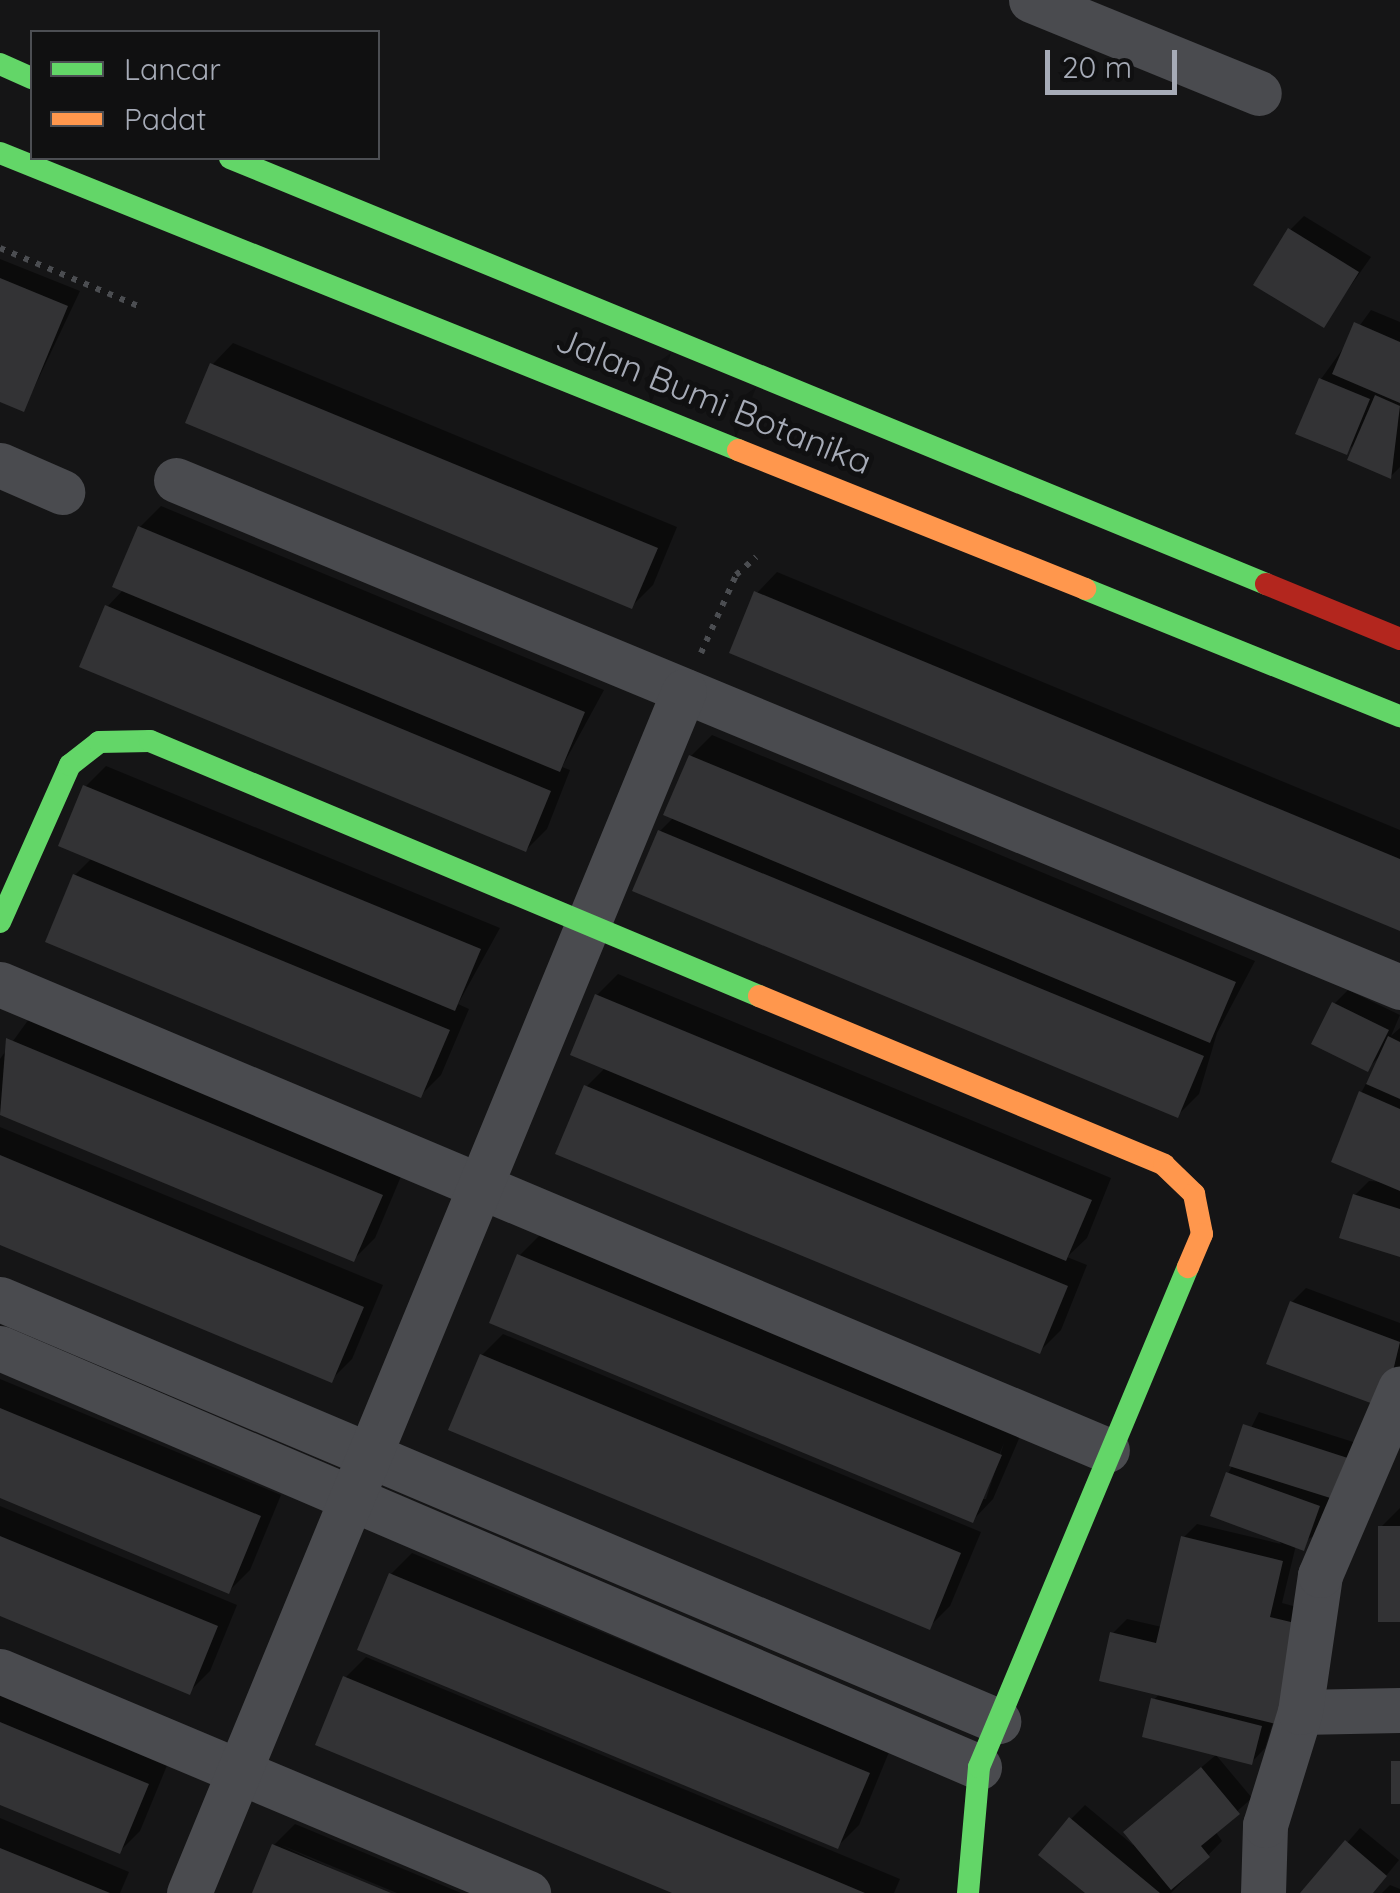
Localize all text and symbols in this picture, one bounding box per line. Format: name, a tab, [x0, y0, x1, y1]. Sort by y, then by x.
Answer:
legend	[30, 30, 380, 160]
scale bar	[1050, 30, 1182, 92]
text: 20 m	[1062, 48, 1132, 86]
text: Lancar	[124, 50, 221, 88]
text: Padat	[124, 100, 206, 138]
street label: Jalan Bumi Botanika	[550, 318, 878, 482]

